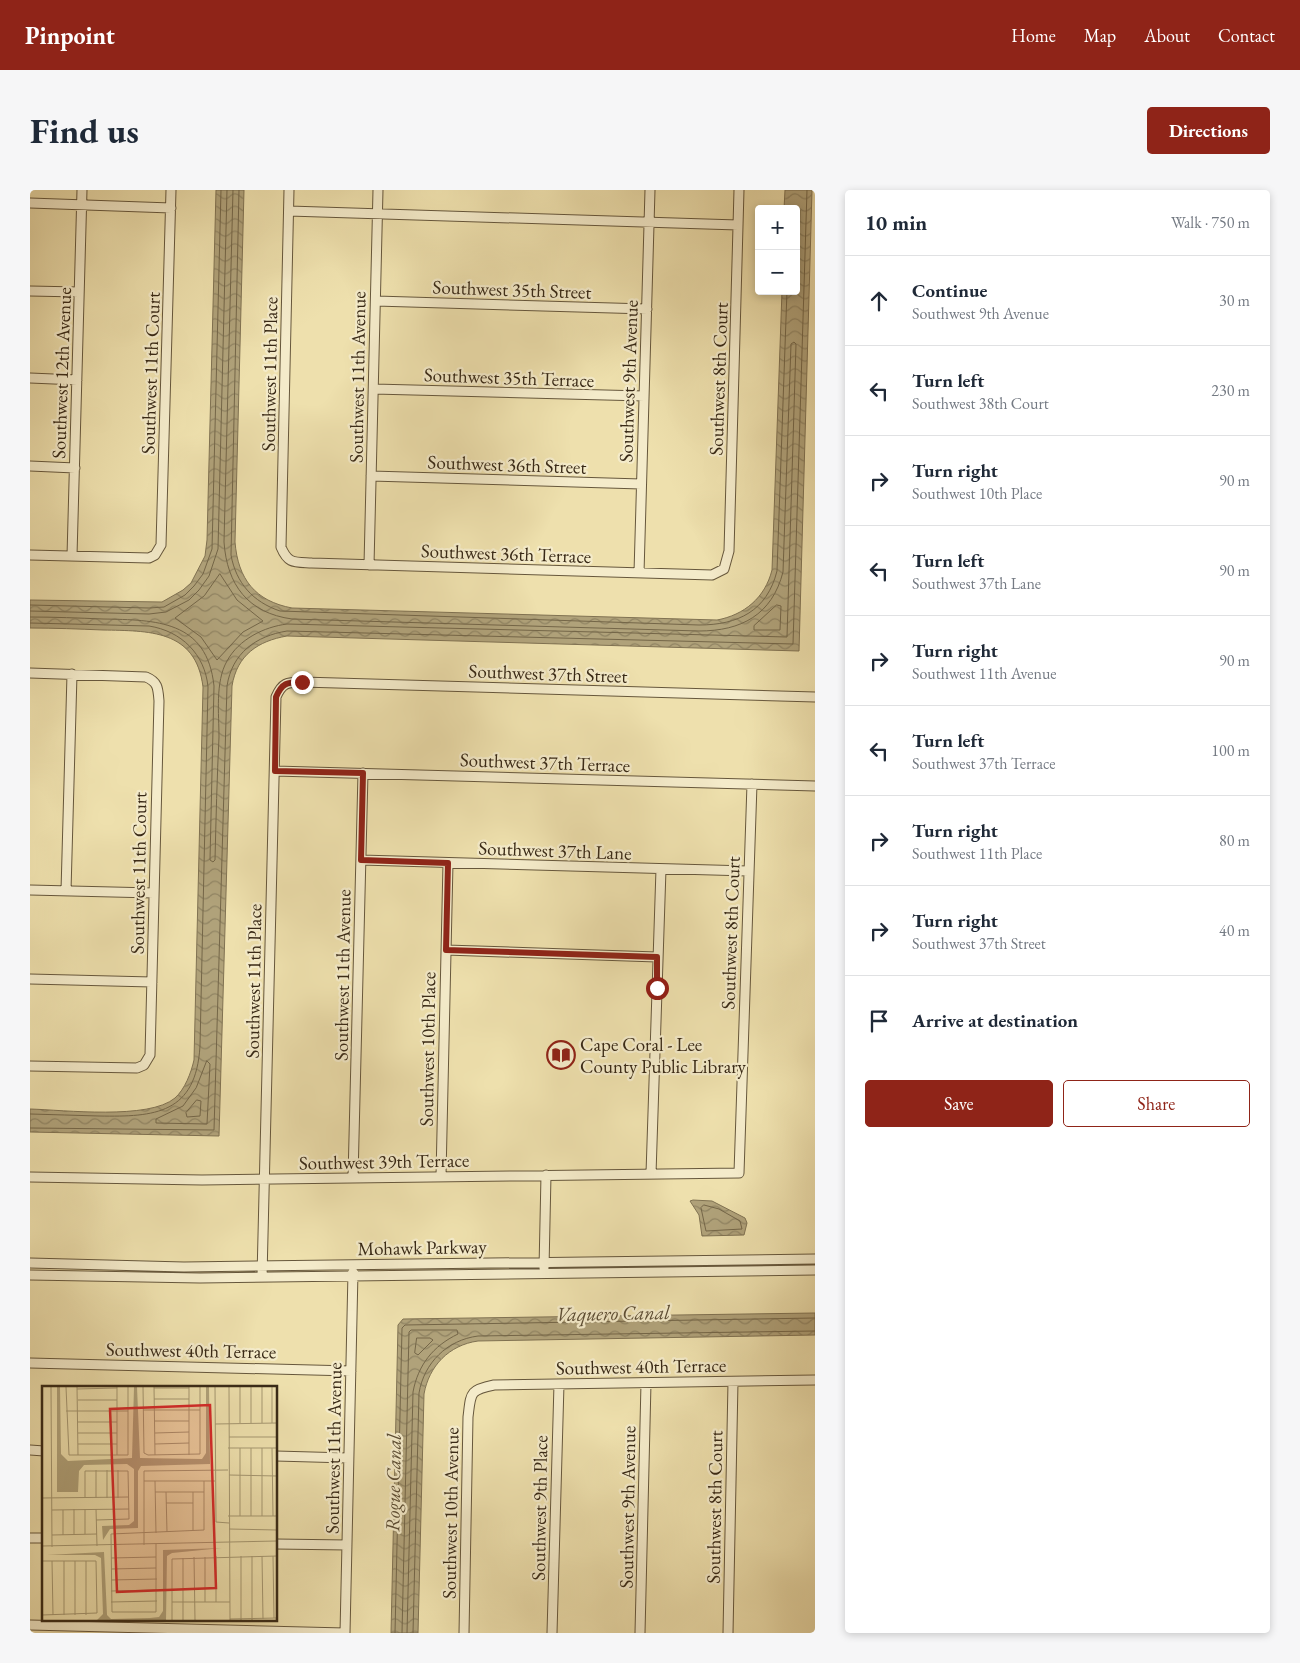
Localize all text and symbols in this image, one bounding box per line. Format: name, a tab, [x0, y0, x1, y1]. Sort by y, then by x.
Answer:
text: Pinpoint	[25, 20, 115, 51]
text: Home	[1011, 24, 1056, 47]
text: Map	[1084, 24, 1116, 47]
text: About	[1144, 24, 1190, 47]
text: Contact	[1218, 24, 1275, 47]
button: Directions	[1147, 107, 1270, 154]
text: Find us	[30, 108, 139, 153]
map controls	[755, 205, 800, 295]
button: +	[755, 205, 800, 250]
text: 10 min	[865, 209, 927, 236]
text: Walk · 750 m	[1171, 212, 1250, 233]
button: −	[755, 250, 800, 295]
street label: Southwest 35th Street	[432, 274, 592, 305]
text: Continue	[912, 278, 987, 303]
street label: Southwest 12th Avenue	[46, 287, 77, 459]
icon: ahead	[865, 287, 893, 315]
text: 30 m	[1219, 290, 1250, 311]
street label: Southwest 11th Court	[135, 291, 166, 455]
street label: Southwest 11th Avenue	[344, 291, 371, 463]
street label: Southwest 11th Place	[256, 297, 283, 452]
street label: Southwest 9th Avenue	[613, 299, 644, 463]
street label: Southwest 8th Court	[703, 302, 734, 456]
text: Southwest 9th Avenue	[912, 303, 1049, 324]
street label: Southwest 35th Terrace	[423, 362, 595, 393]
text: Turn left	[912, 368, 984, 393]
icon: left	[865, 377, 893, 405]
text: 230 m	[1211, 380, 1250, 401]
text: Southwest 38th Court	[912, 393, 1049, 414]
street label: Southwest 36th Street	[427, 449, 587, 480]
text: Turn right	[912, 458, 998, 483]
icon: right	[865, 467, 893, 495]
text: 90 m	[1219, 470, 1250, 491]
text: Southwest 10th Place	[912, 483, 1042, 504]
street label: Southwest 36th Terrace	[420, 538, 592, 569]
text: Turn left	[912, 548, 984, 573]
icon: left	[865, 557, 893, 585]
text: 90 m	[1219, 560, 1250, 581]
text: Southwest 37th Lane	[912, 573, 1041, 594]
text: Turn right	[912, 638, 998, 663]
icon: right	[865, 647, 893, 675]
text: 90 m	[1219, 650, 1250, 671]
street label: Southwest 37th Street	[468, 658, 628, 689]
text: Southwest 11th Avenue	[912, 663, 1057, 684]
route end	[291, 671, 314, 694]
text: Turn left	[912, 728, 984, 753]
icon: left	[865, 737, 893, 765]
text: 100 m	[1211, 740, 1250, 761]
street label: Southwest 37th Terrace	[459, 747, 631, 778]
text: Southwest 37th Terrace	[912, 753, 1055, 774]
street label: Southwest 11th Court	[125, 792, 152, 954]
text: Turn right	[912, 818, 998, 843]
icon: right	[865, 827, 893, 855]
text: 80 m	[1219, 830, 1250, 851]
street label: Southwest 37th Lane	[478, 835, 632, 866]
text: Southwest 11th Place	[912, 843, 1042, 864]
street label: Southwest 8th Court	[715, 856, 746, 1010]
street label: Southwest 11th Avenue	[329, 889, 356, 1061]
street label: Southwest 11th Place	[240, 904, 267, 1059]
text: Turn right	[912, 908, 998, 933]
icon: right	[865, 917, 893, 945]
text: 40 m	[1219, 920, 1250, 941]
text: Southwest 37th Street	[912, 933, 1046, 954]
street label: Southwest 10th Place	[414, 972, 441, 1127]
route start	[646, 977, 669, 1000]
icon: arrive	[865, 1007, 893, 1035]
text: Arrive at destination	[912, 1008, 1078, 1033]
place label: Cape Coral - Lee County Public Library	[580, 1032, 747, 1079]
library icon: Cape Coral - Lee County Public Library	[546, 1040, 576, 1070]
button: Save	[865, 1080, 1053, 1127]
button: Share	[1063, 1080, 1250, 1127]
street label: Southwest 39th Terrace	[299, 1148, 469, 1175]
street label: Mohawk Parkway	[357, 1234, 488, 1261]
water label: Vaquero Canal	[556, 1299, 671, 1328]
street label: Southwest 40th Terrace	[106, 1337, 276, 1364]
street label: Southwest 40th Terrace	[556, 1353, 726, 1380]
street label: Southwest 11th Avenue	[320, 1362, 347, 1534]
inset map	[42, 1386, 278, 1620]
street label: Southwest 9th Avenue	[614, 1426, 641, 1589]
street label: Southwest 10th Avenue	[437, 1427, 464, 1599]
street label: Southwest 8th Court	[701, 1430, 728, 1584]
water label: Rogue Canal	[379, 1433, 407, 1532]
street label: Southwest 9th Place	[526, 1435, 553, 1581]

